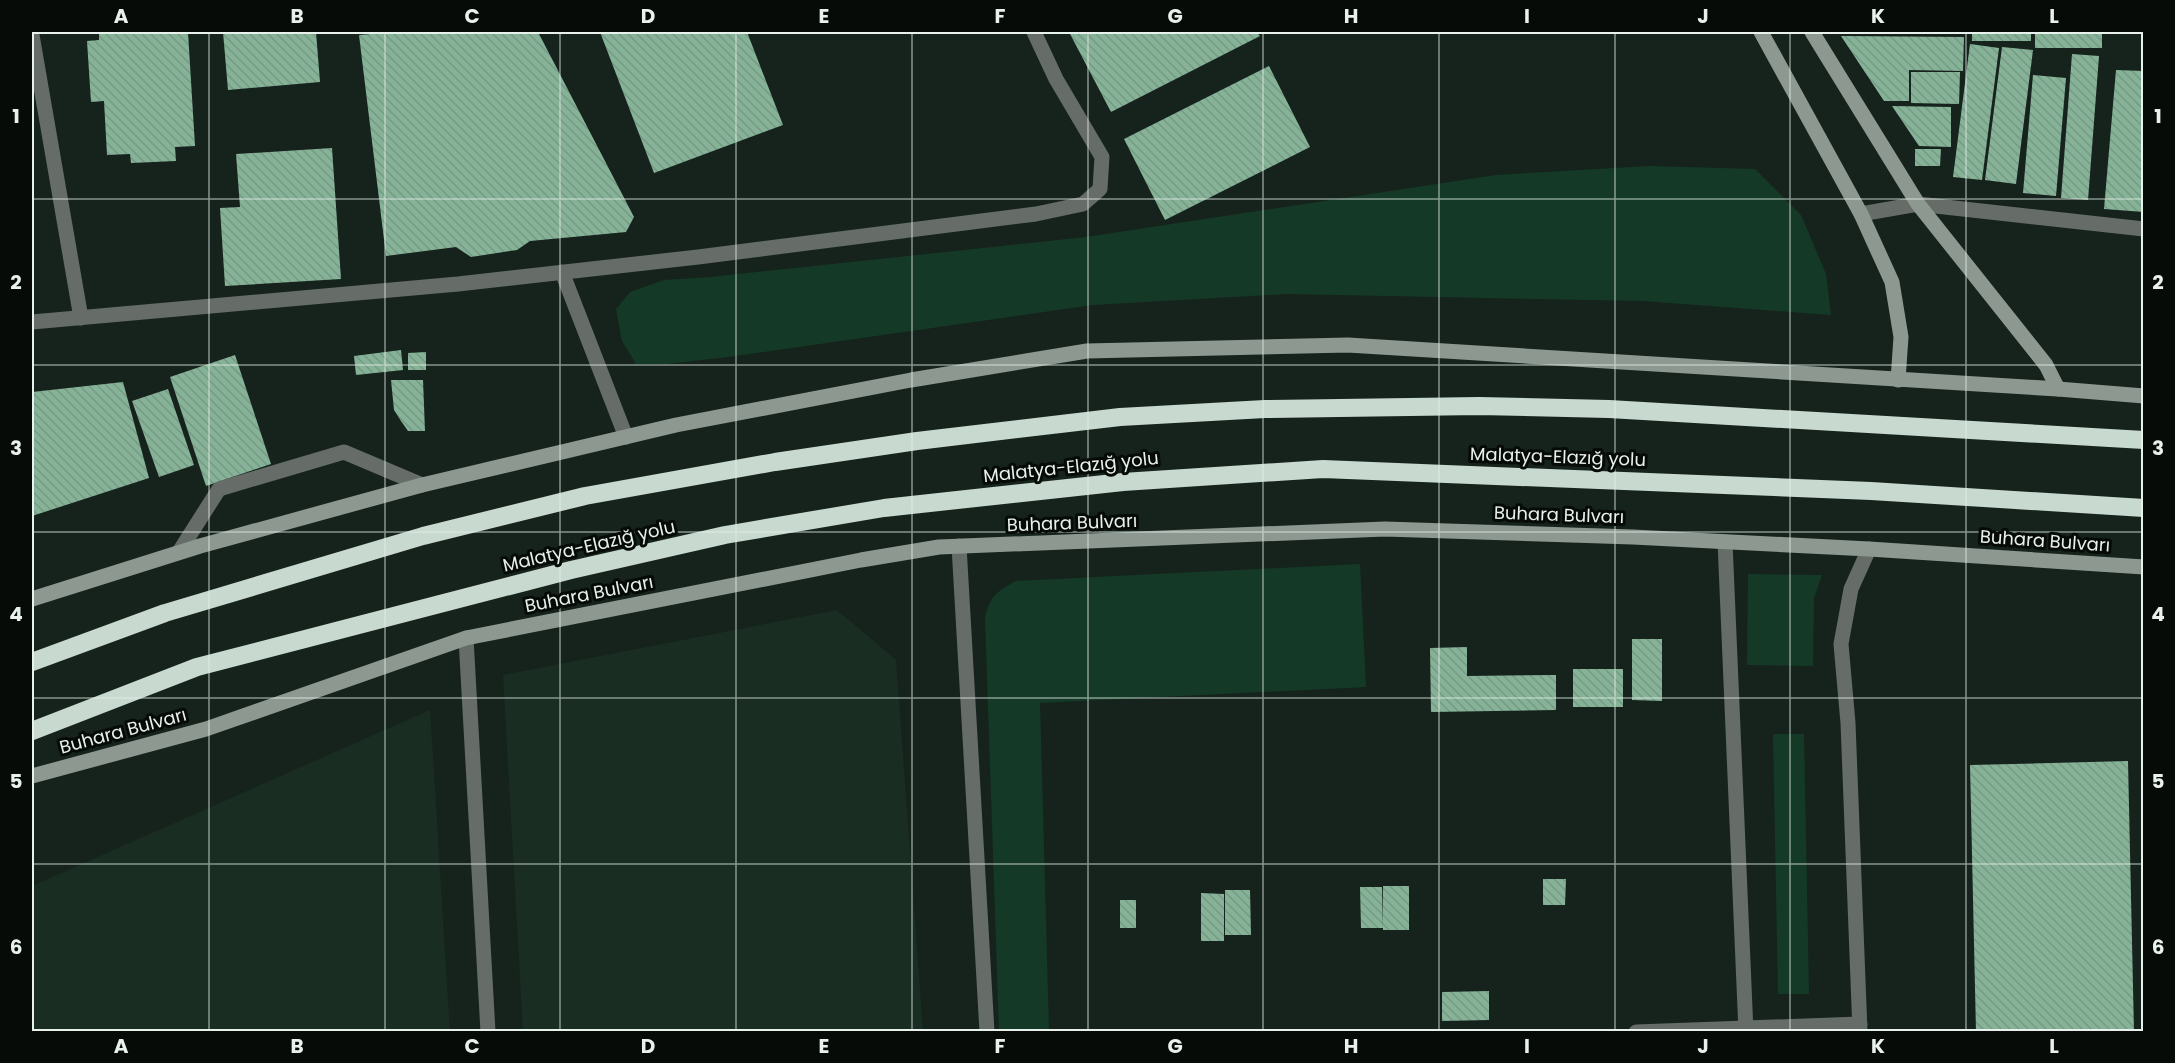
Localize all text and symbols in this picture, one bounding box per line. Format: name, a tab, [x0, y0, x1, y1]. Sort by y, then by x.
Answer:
text: A	[114, 2, 129, 30]
text: B	[290, 2, 304, 30]
text: C	[464, 2, 480, 30]
text: D	[641, 2, 655, 30]
text: E	[819, 2, 829, 30]
text: F	[995, 2, 1006, 30]
text: G	[1167, 2, 1183, 30]
text: H	[1344, 2, 1358, 30]
text: I	[1524, 2, 1530, 30]
text: J	[1697, 2, 1709, 30]
text: K	[1871, 2, 1885, 30]
text: L	[2049, 2, 2059, 30]
text: 1	[12, 102, 20, 130]
text: 1	[2154, 102, 2162, 130]
text: 2	[10, 268, 22, 296]
text: 2	[2152, 268, 2164, 296]
text: 3	[10, 434, 22, 462]
text: 3	[2152, 434, 2164, 462]
street label: Malatya-Elazığ yolu	[1470, 441, 1646, 472]
street label: Malatya-Elazığ yolu	[982, 445, 1160, 488]
street label: Buhara Bulvarı	[1493, 500, 1625, 529]
street label: Buhara Bulvarı	[1006, 508, 1138, 537]
street label: Malatya-Elazığ yolu	[500, 514, 677, 577]
street label: Buhara Bulvarı	[1979, 523, 2111, 558]
street label: Buhara Bulvarı	[523, 569, 655, 618]
text: 4	[9, 600, 23, 628]
text: 4	[2151, 600, 2165, 628]
street label: Buhara Bulvarı	[57, 702, 189, 759]
text: 5	[10, 767, 23, 795]
text: 5	[2152, 767, 2165, 795]
text: 6	[10, 933, 22, 961]
text: 6	[2152, 933, 2164, 961]
text: A	[114, 1032, 129, 1060]
text: B	[290, 1032, 304, 1060]
text: C	[464, 1032, 480, 1060]
text: D	[641, 1032, 655, 1060]
text: E	[819, 1032, 829, 1060]
text: F	[995, 1032, 1006, 1060]
text: G	[1167, 1032, 1183, 1060]
text: H	[1344, 1032, 1358, 1060]
text: I	[1524, 1032, 1530, 1060]
text: J	[1697, 1032, 1709, 1060]
text: K	[1871, 1032, 1885, 1060]
text: L	[2049, 1032, 2059, 1060]

